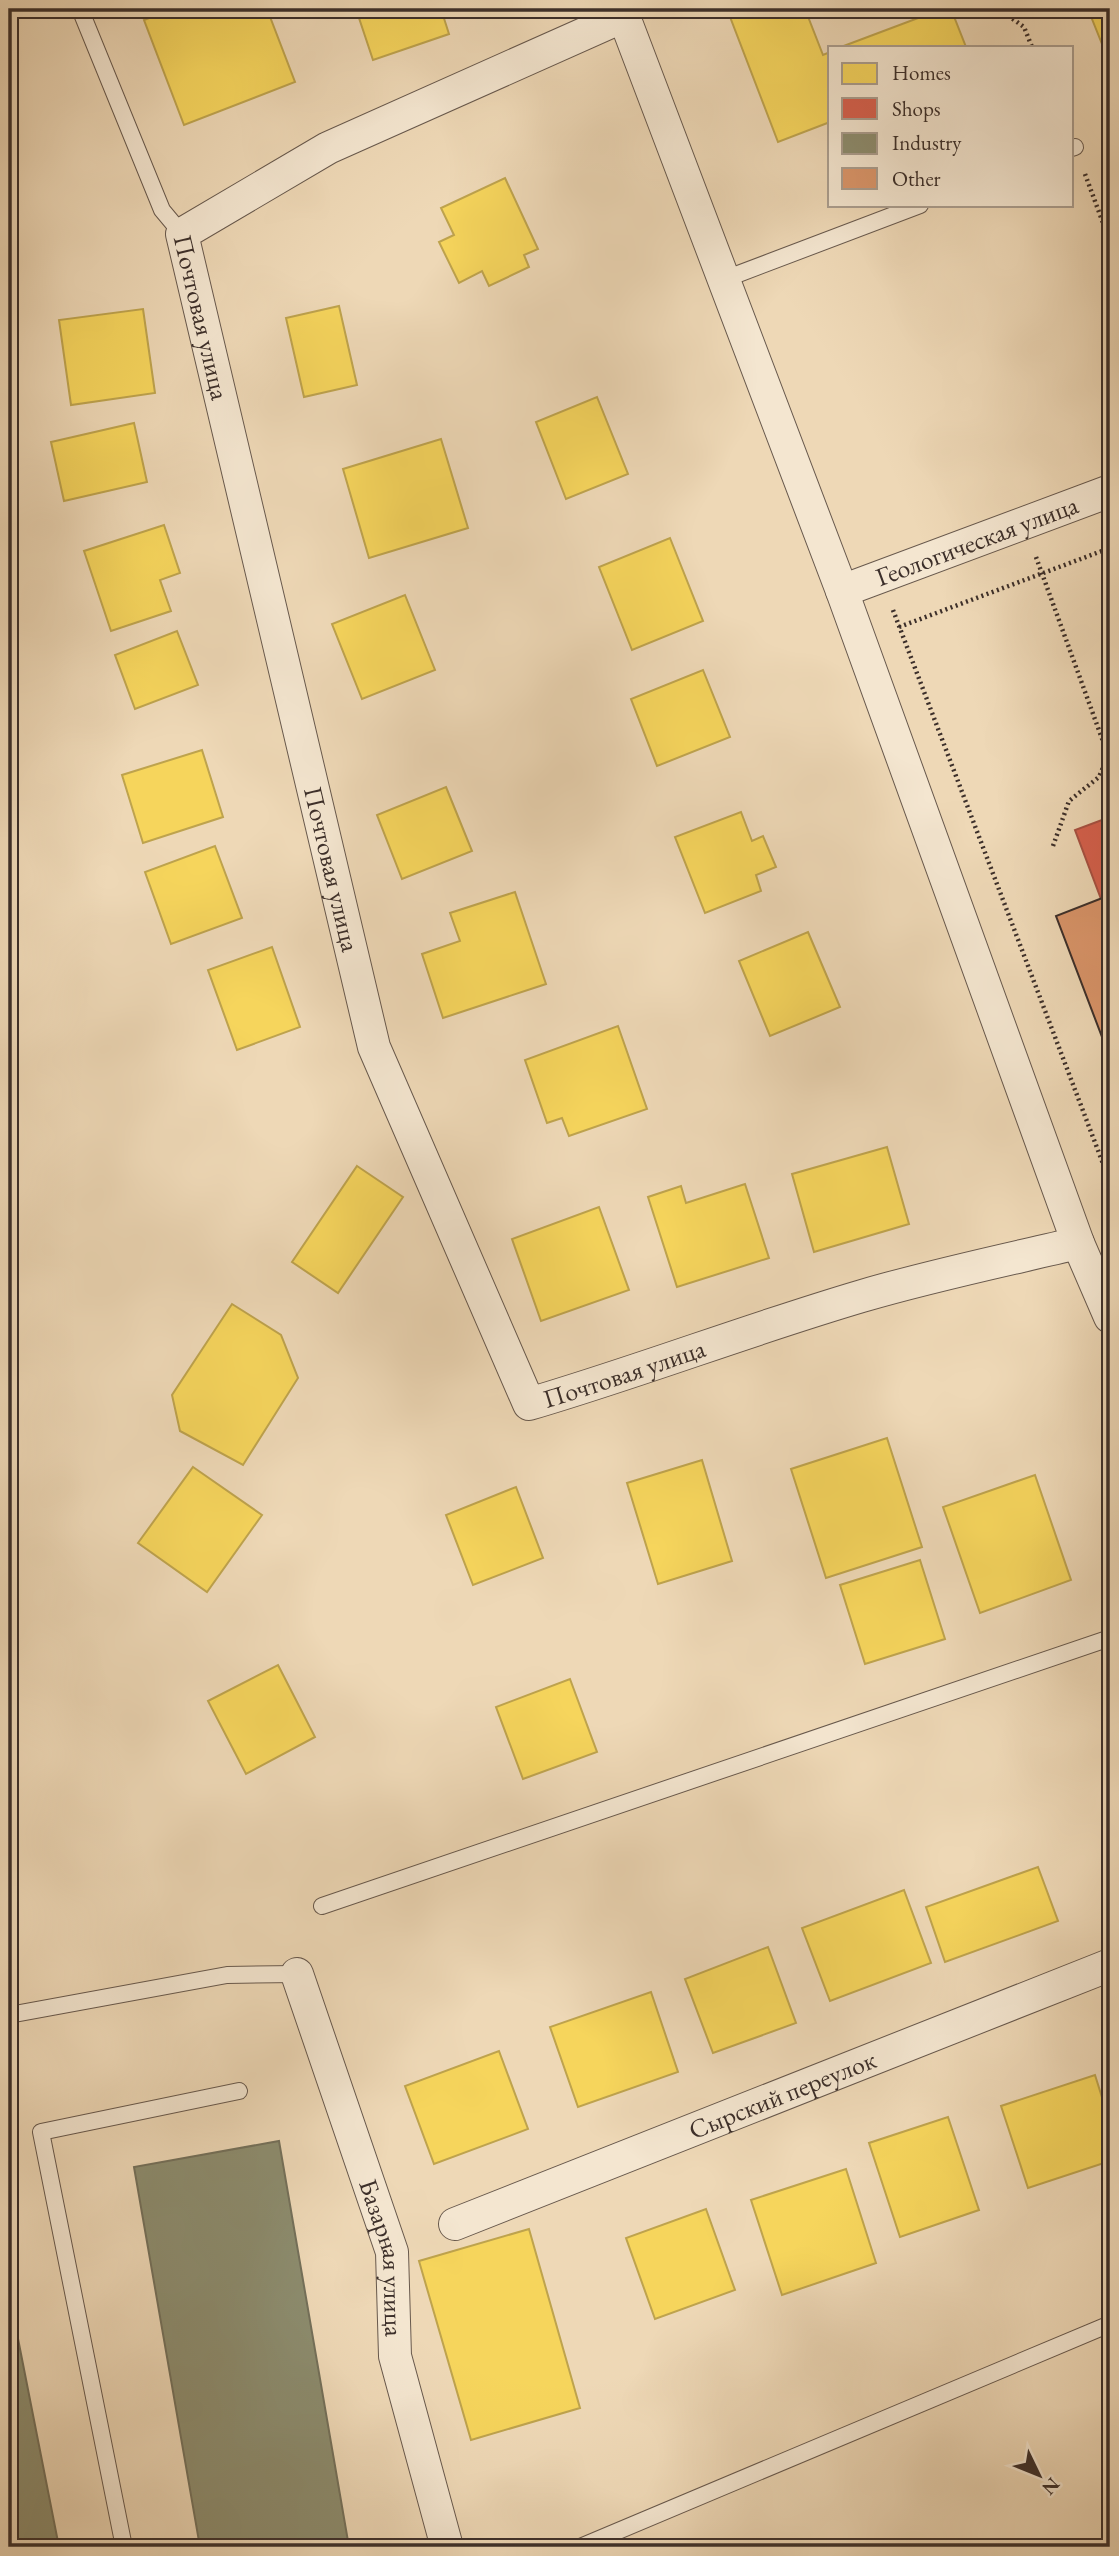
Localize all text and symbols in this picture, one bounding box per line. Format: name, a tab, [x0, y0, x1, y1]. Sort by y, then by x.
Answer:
legend	[828, 46, 1074, 206]
text: Homes	[892, 59, 951, 86]
text: Shops	[892, 95, 941, 122]
text: Industry	[892, 129, 962, 156]
text: Other	[892, 165, 941, 192]
street label: Почтовая улица	[166, 231, 238, 404]
street label: Геологическая улица	[871, 487, 1083, 594]
street label: Почтовая улица	[296, 783, 368, 956]
street label: Почтовая улица	[539, 1331, 710, 1416]
street label: Сырский переулок	[684, 2042, 881, 2147]
street label: Базарная улица	[351, 2174, 411, 2338]
north arrow	[1004, 2440, 1074, 2510]
text: N	[1036, 2472, 1065, 2501]

